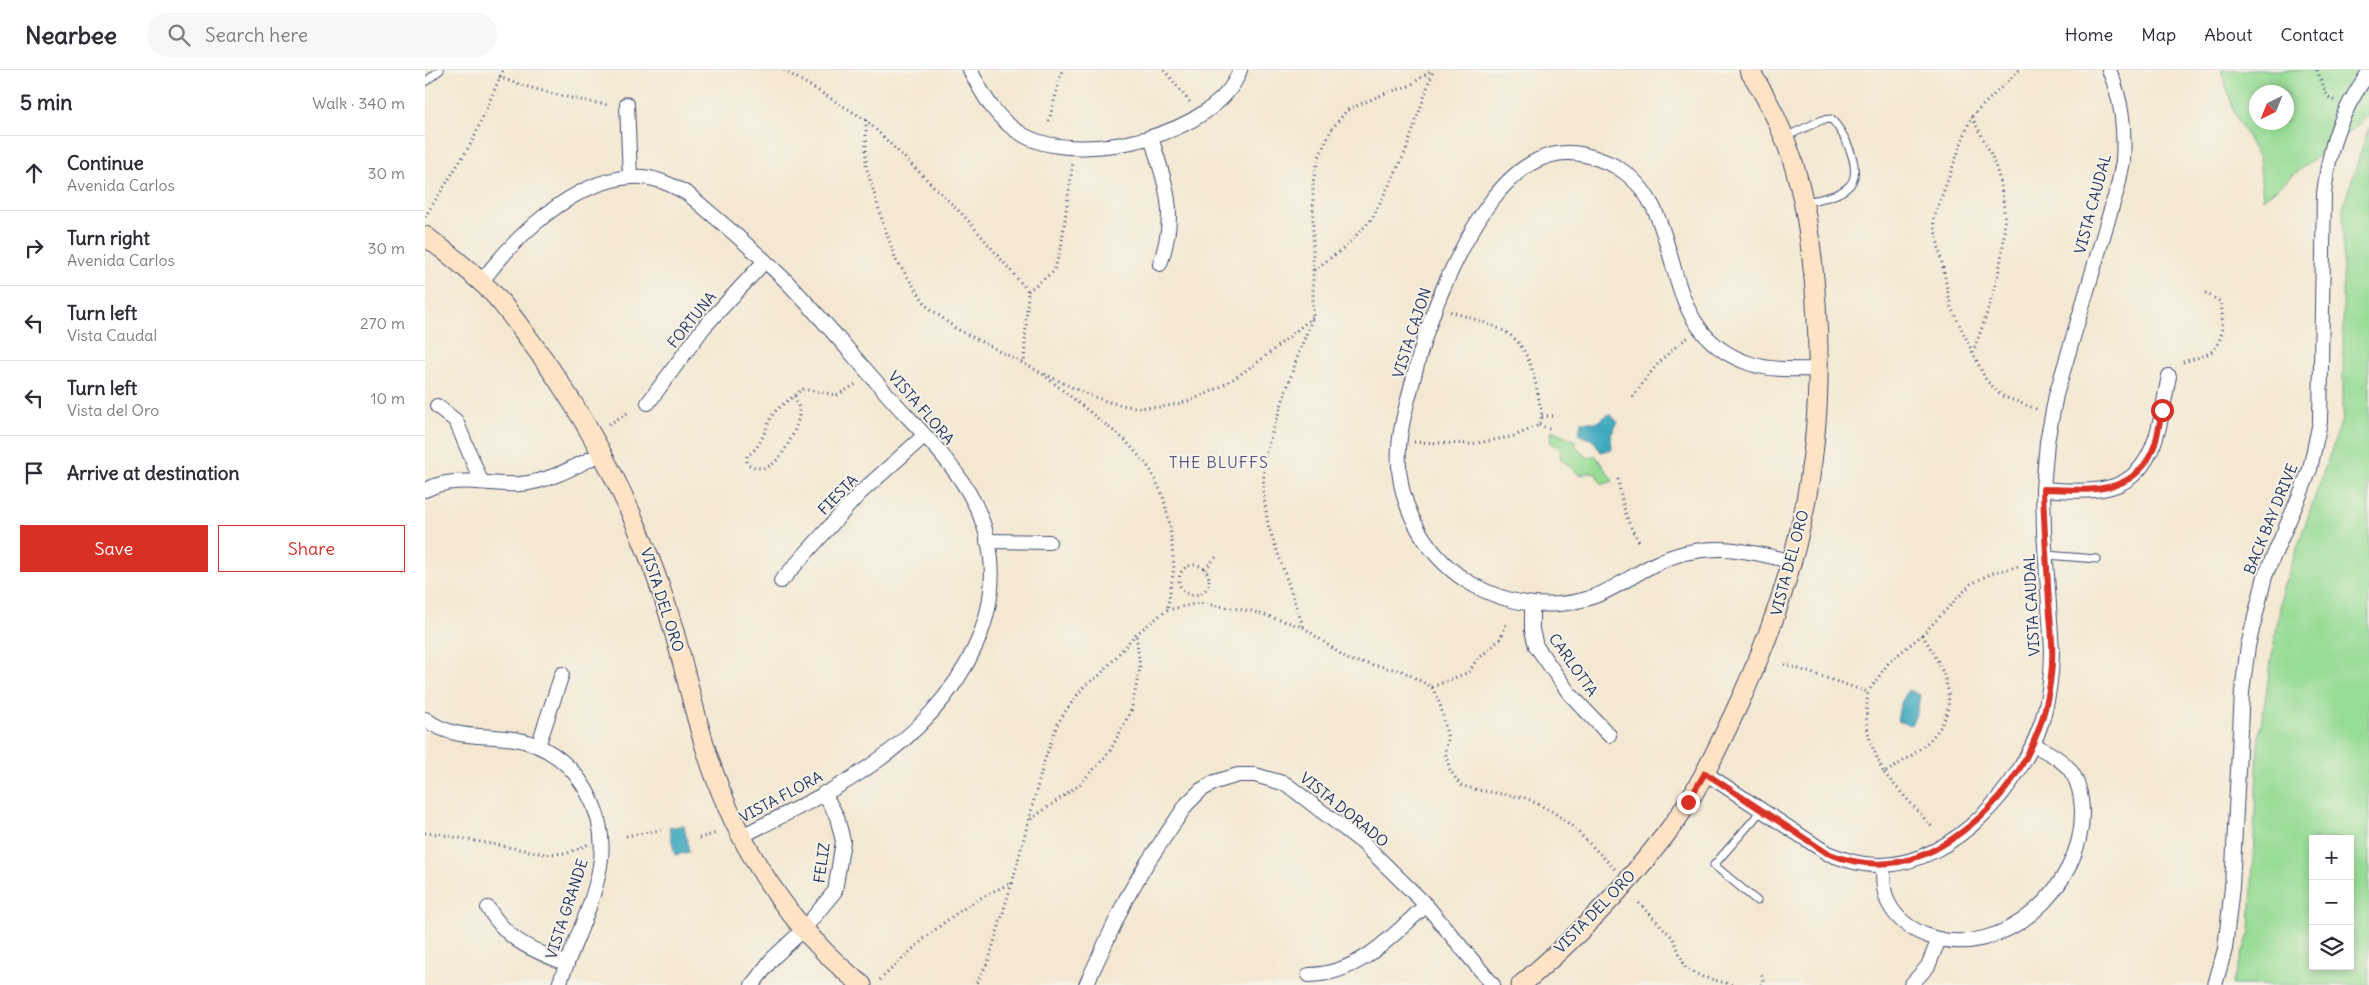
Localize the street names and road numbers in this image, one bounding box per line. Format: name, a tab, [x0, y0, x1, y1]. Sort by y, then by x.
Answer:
street label: VISTA CAUDAL	[2070, 152, 2115, 256]
street label: VISTA CAJON	[1388, 285, 1435, 380]
street label: FORTUNA	[663, 287, 720, 352]
street label: VISTA FLORA	[884, 367, 959, 449]
street label: BACK BAY DRIVE	[2240, 460, 2301, 577]
street label: FIESTA	[814, 470, 862, 519]
street label: VISTA DEL ORO	[1766, 508, 1813, 618]
street label: VISTA DEL ORO	[637, 545, 688, 654]
street label: VISTA CAUDAL	[2019, 553, 2044, 657]
street label: CARLOTTA	[1545, 630, 1602, 700]
street label: VISTA FLORA	[736, 767, 826, 826]
street label: VISTA DORADO	[1296, 768, 1392, 851]
street label: FELIZ	[809, 841, 834, 884]
street label: VISTA GRANDE	[541, 856, 592, 961]
street label: VISTA DEL ORO	[1550, 866, 1639, 957]

